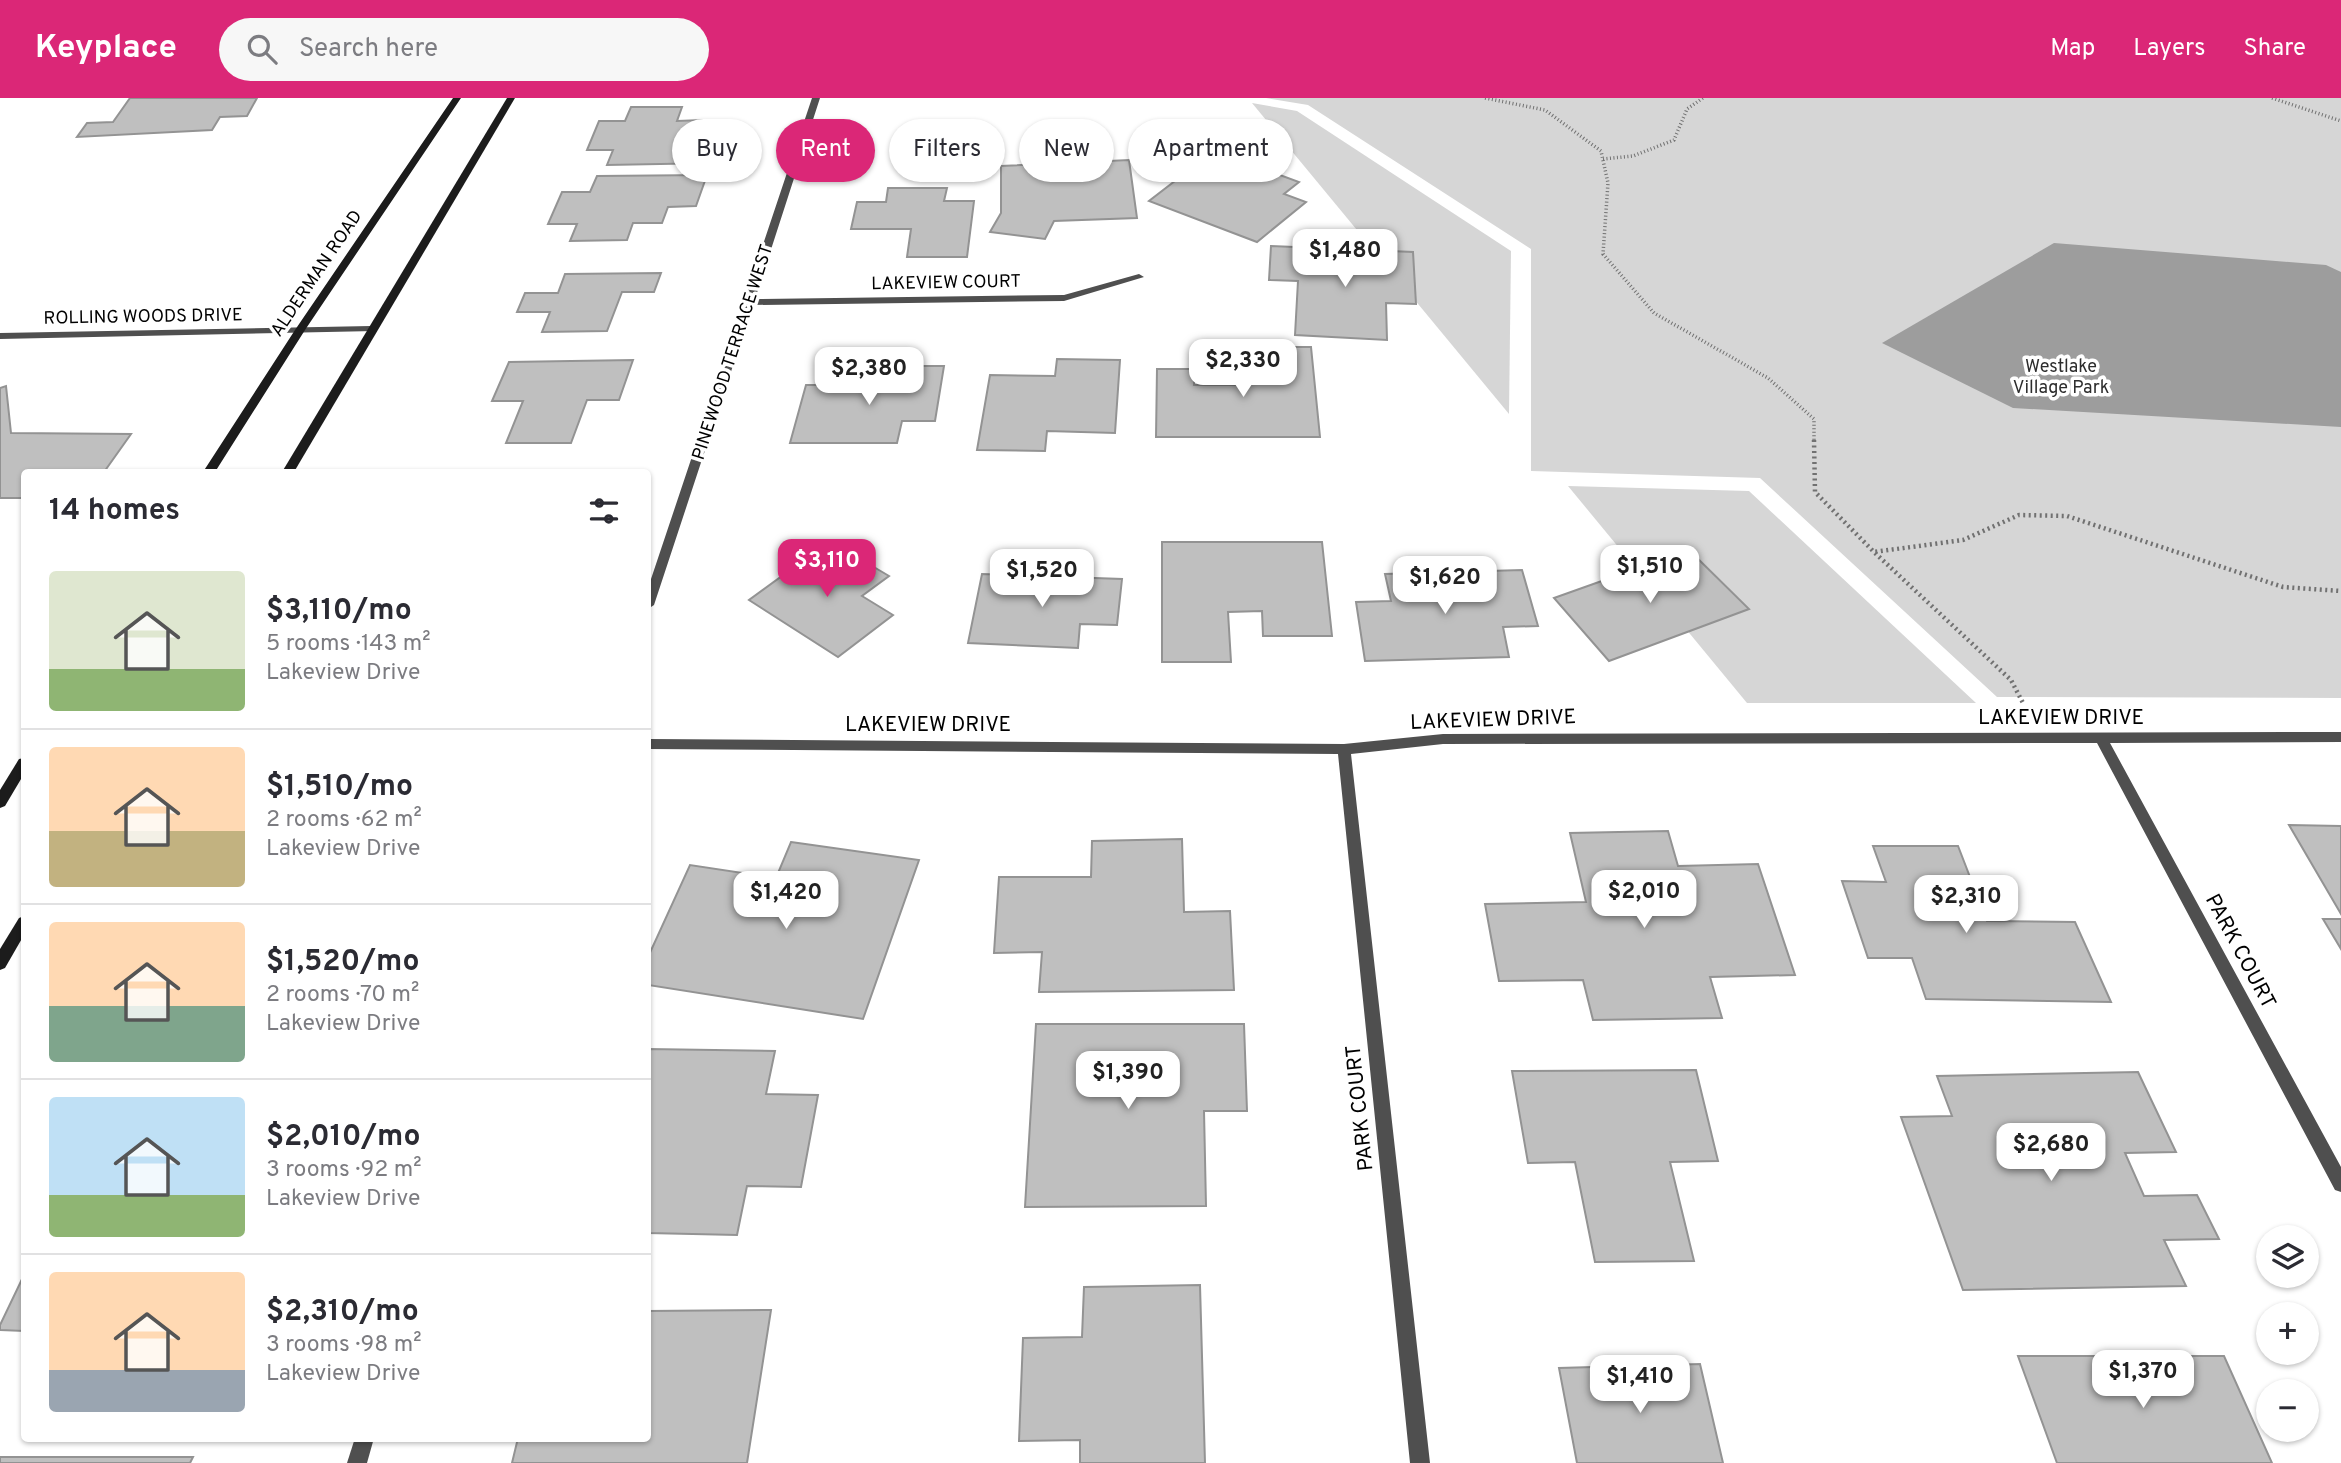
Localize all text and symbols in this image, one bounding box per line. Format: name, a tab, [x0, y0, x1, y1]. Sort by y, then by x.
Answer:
search box	[219, 18, 709, 81]
text: Keyplace	[35, 28, 177, 70]
icon: search	[243, 30, 281, 68]
text: Search here	[299, 33, 438, 66]
text: Map	[2050, 34, 2095, 64]
text: Layers	[2133, 34, 2205, 64]
text: Share	[2243, 34, 2306, 64]
chip: Buy	[672, 119, 762, 182]
chip: Rent	[776, 119, 875, 182]
chip: Filters	[889, 119, 1005, 182]
chip: New	[1019, 119, 1114, 182]
chip: Apartment	[1128, 119, 1293, 182]
street label: ALDERMAN ROAD	[266, 206, 368, 342]
pin: $1,480	[1288, 230, 1402, 289]
text: $1,480	[1308, 237, 1382, 266]
street label: PINEWOOD TERRACE WEST	[688, 242, 779, 463]
street label: LAKEVIEW COURT	[871, 271, 1021, 296]
street label: ROLLING WOODS DRIVE	[43, 304, 243, 331]
pin: $2,330	[1186, 340, 1300, 399]
text: $2,330	[1205, 347, 1281, 376]
pin: $2,380	[812, 348, 926, 407]
text: $2,380	[831, 355, 907, 384]
park label: Westlake Village Park	[2013, 356, 2109, 400]
icon: filters	[585, 492, 623, 530]
text: 14 homes	[49, 493, 180, 530]
pin: $3,110	[770, 540, 884, 599]
pin: $1,510	[1593, 546, 1707, 605]
text: $3,110	[794, 547, 860, 576]
pin: $1,520	[985, 550, 1099, 609]
text: $1,510	[1616, 553, 1684, 582]
pin: $1,620	[1388, 556, 1502, 616]
text: $1,520	[1006, 557, 1078, 586]
text: $1,620	[1409, 564, 1481, 593]
text: $3,110/mo	[266, 593, 412, 630]
icon: home	[105, 599, 189, 683]
text: 5 rooms · 143 m²	[266, 630, 431, 659]
text: Lakeview Drive	[266, 659, 421, 688]
street label: LAKEVIEW DRIVE	[1410, 704, 1577, 737]
street label: LAKEVIEW DRIVE	[1978, 705, 2144, 732]
street label: LAKEVIEW DRIVE	[845, 712, 1011, 739]
text: $1,510/mo	[266, 769, 413, 806]
icon: home	[105, 775, 189, 859]
text: 2 rooms · 62 m²	[266, 806, 422, 835]
text: Lakeview Drive	[266, 835, 421, 864]
pin: $2,010	[1587, 870, 1701, 930]
pin: $1,420	[729, 872, 843, 931]
pin: $2,310	[1909, 876, 2023, 935]
text: $2,010	[1607, 878, 1681, 907]
text: $1,420	[749, 879, 823, 908]
text: $2,310	[1930, 883, 2002, 912]
street label: PARK COURT	[2198, 890, 2281, 1014]
text: $1,520/mo	[266, 944, 419, 981]
icon: home	[105, 950, 189, 1034]
text: 2 rooms · 70 m²	[266, 981, 419, 1010]
text: Lakeview Drive	[266, 1010, 421, 1039]
street label: PARK COURT	[1340, 1044, 1381, 1172]
pin: $1,390	[1071, 1052, 1185, 1111]
text: $1,390	[1092, 1059, 1164, 1088]
text: $2,010/mo	[266, 1119, 421, 1156]
pin: $2,680	[1994, 1124, 2108, 1183]
icon: home	[105, 1125, 189, 1209]
text: $2,680	[2012, 1131, 2090, 1160]
text: 3 rooms · 92 m²	[266, 1156, 422, 1185]
text: Lakeview Drive	[266, 1185, 421, 1214]
map controls	[2256, 1225, 2319, 1442]
button: layers	[2256, 1225, 2319, 1288]
text: $2,310/mo	[266, 1294, 419, 1331]
icon: home	[105, 1300, 189, 1384]
button: +	[2256, 1302, 2319, 1365]
text: 3 rooms · 98 m²	[266, 1331, 422, 1360]
pin: $1,370	[2086, 1350, 2200, 1410]
pin: $1,410	[1583, 1356, 1697, 1415]
text: $1,370	[2108, 1358, 2178, 1387]
text: Lakeview Drive	[266, 1360, 421, 1389]
text: $1,410	[1606, 1363, 1674, 1392]
button: −	[2256, 1379, 2319, 1442]

